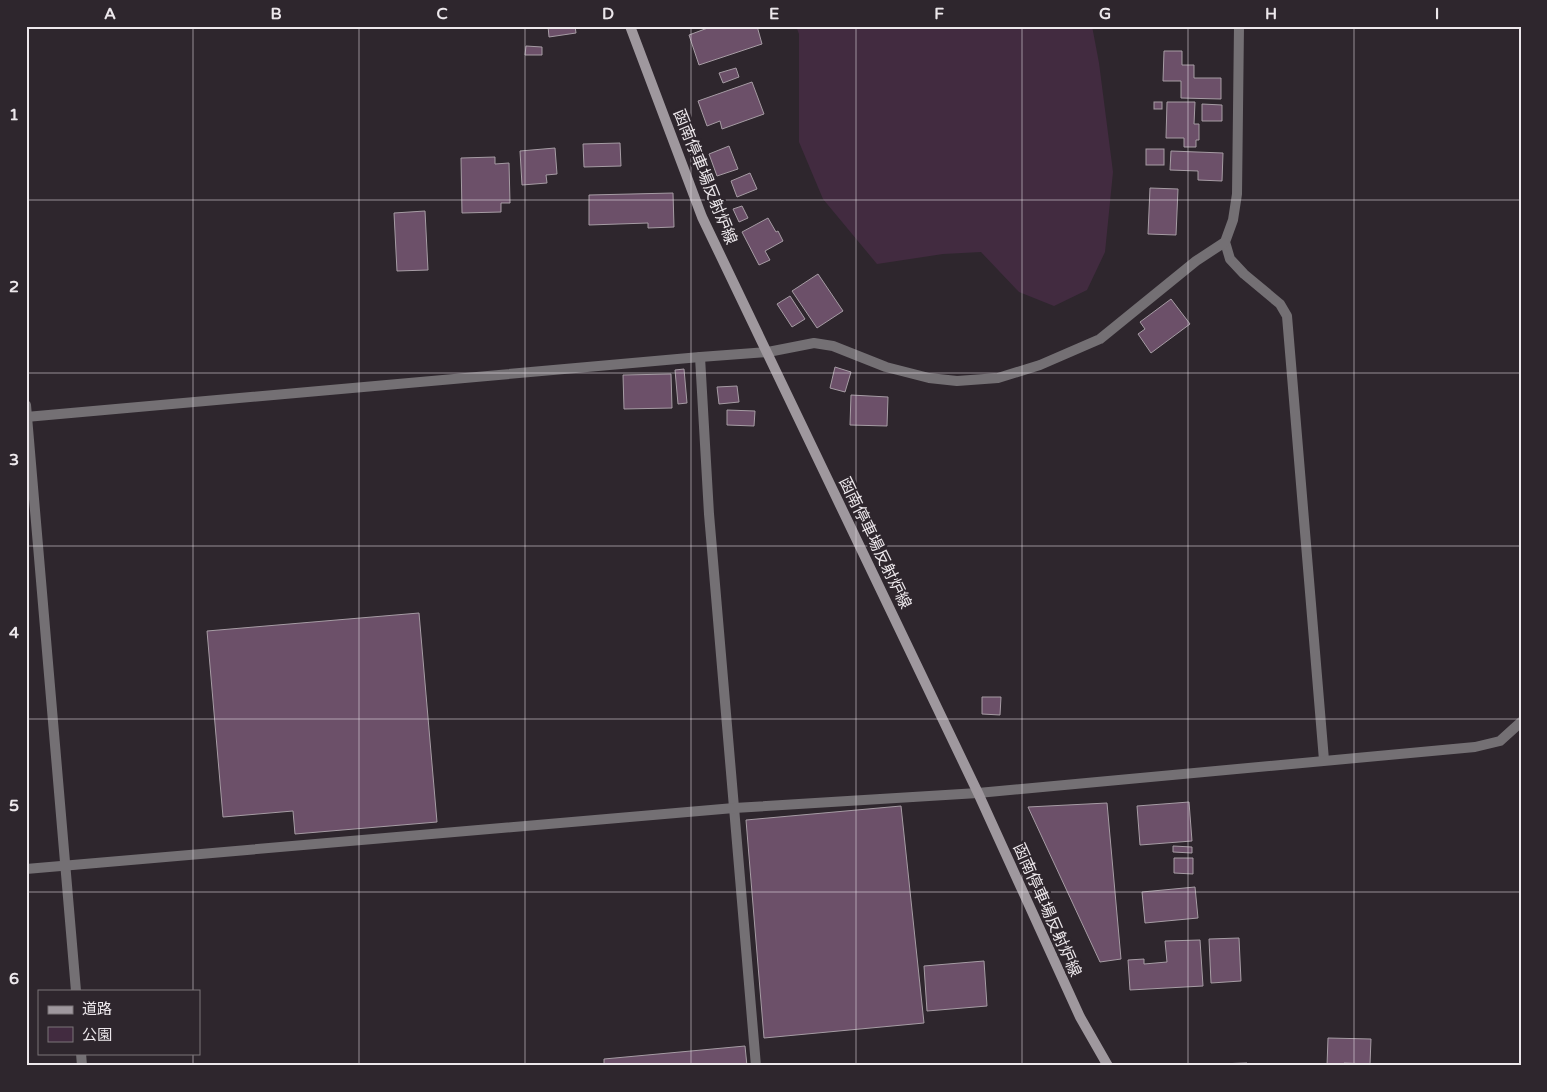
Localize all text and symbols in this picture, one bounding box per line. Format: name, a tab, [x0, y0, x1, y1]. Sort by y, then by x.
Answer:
text: A	[104, 4, 116, 24]
text: B	[270, 4, 282, 24]
text: C	[436, 4, 448, 24]
text: D	[602, 4, 614, 24]
text: E	[769, 4, 779, 24]
text: F	[934, 4, 944, 24]
text: G	[1099, 4, 1111, 24]
text: H	[1265, 4, 1277, 24]
text: I	[1435, 4, 1439, 24]
text: 1	[9, 105, 19, 125]
street label: 函南停車場反射炉線	[669, 106, 741, 248]
text: 2	[9, 277, 19, 297]
text: 3	[9, 450, 19, 470]
street label: 函南停車場反射炉線	[834, 474, 916, 612]
text: 4	[9, 623, 19, 643]
text: 5	[9, 796, 19, 816]
street label: 函南停車場反射炉線	[1009, 840, 1085, 980]
text: 6	[9, 969, 19, 989]
legend	[38, 990, 200, 1054]
text: 道路	[82, 1000, 112, 1018]
text: 公園	[82, 1026, 112, 1044]

